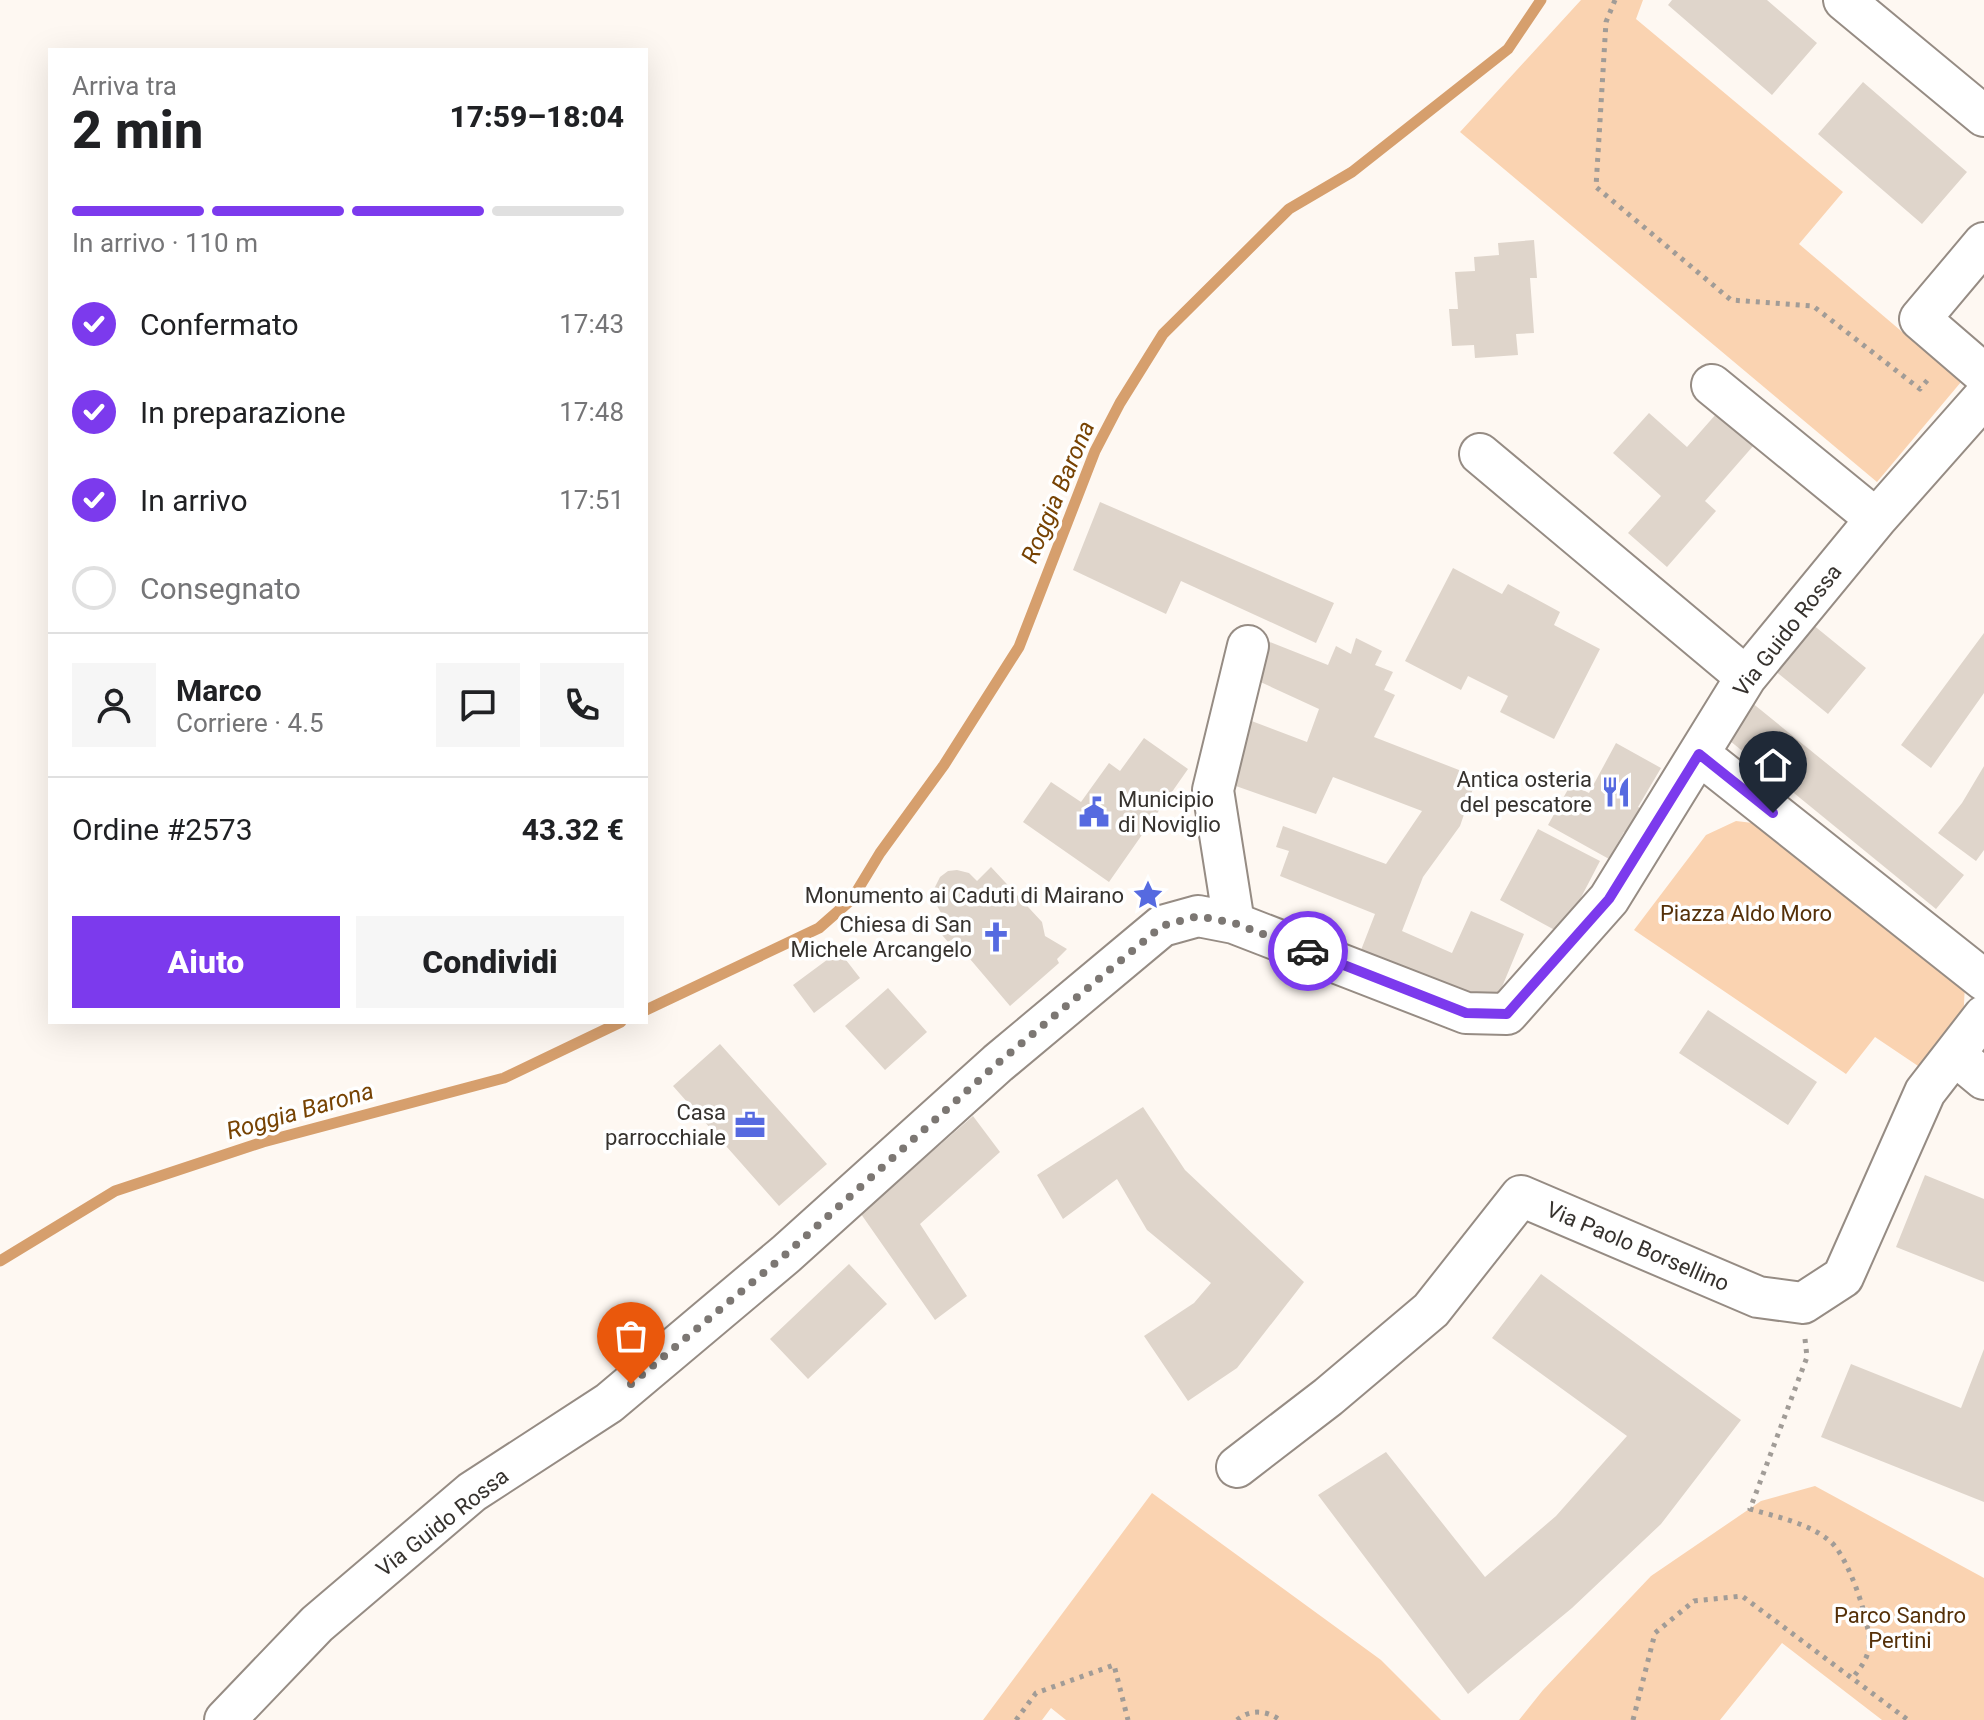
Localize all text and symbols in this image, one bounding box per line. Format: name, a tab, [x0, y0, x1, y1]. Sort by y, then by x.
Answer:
text: Arriva tra	[72, 71, 177, 101]
text: 17:59–18:04	[449, 99, 624, 134]
text: 2 min	[72, 100, 203, 161]
text: In arrivo · 110 m	[72, 228, 258, 258]
icon: check	[72, 302, 116, 346]
text: Confermato	[140, 307, 299, 342]
text: 17:43	[559, 309, 624, 339]
icon: check	[72, 390, 116, 434]
text: In preparazione	[140, 395, 346, 430]
text: 17:48	[559, 397, 624, 427]
water label: Roggia Barona	[1015, 417, 1101, 567]
icon: check	[72, 478, 116, 522]
text: In arrivo	[140, 483, 248, 518]
text: 17:51	[559, 485, 624, 515]
street label: Via Guido Rossa	[1728, 559, 1847, 701]
text: Consegnato	[140, 571, 301, 606]
button: person	[72, 663, 156, 747]
button: chat	[436, 663, 520, 747]
button: phone	[540, 663, 624, 747]
text: Marco	[176, 673, 262, 708]
text: Corriere · 4.5	[176, 708, 324, 738]
pin	[1739, 731, 1807, 813]
icon: home	[1751, 743, 1795, 787]
place label: Antica osteria del pescatore	[1456, 767, 1592, 817]
restaurant icon: Antica osteria del pescatore	[1599, 775, 1633, 809]
place label: Municipio di Noviglio	[1118, 787, 1221, 837]
public building icon: Municipio di Noviglio	[1077, 795, 1111, 829]
text: Ordine #2573	[72, 812, 253, 847]
text: 43.32 €	[522, 812, 624, 847]
place icon: Monumento ai Caduti di Mairano	[1131, 878, 1165, 912]
place label: Monumento ai Caduti di Mairano	[805, 883, 1124, 908]
park label: Piazza Aldo Moro	[1660, 901, 1832, 926]
courier	[1268, 911, 1348, 991]
place label: Chiesa di San Michele Arcangelo	[791, 912, 972, 962]
button: Aiuto	[72, 916, 340, 1008]
button: Condividi	[356, 916, 624, 1008]
church icon: Chiesa di San Michele Arcangelo	[979, 920, 1013, 954]
icon: car	[1286, 929, 1330, 973]
water label: Roggia Barona	[223, 1077, 377, 1145]
place label: Casa parrocchiale	[605, 1100, 726, 1150]
office icon: Casa parrocchiale	[733, 1108, 767, 1142]
street label: Via Paolo Borsellino	[1543, 1197, 1733, 1296]
pin	[597, 1302, 665, 1384]
icon: bag	[609, 1314, 653, 1358]
street label: Via Guido Rossa	[371, 1463, 513, 1582]
park label: Parco Sandro Pertini	[1834, 1603, 1966, 1653]

